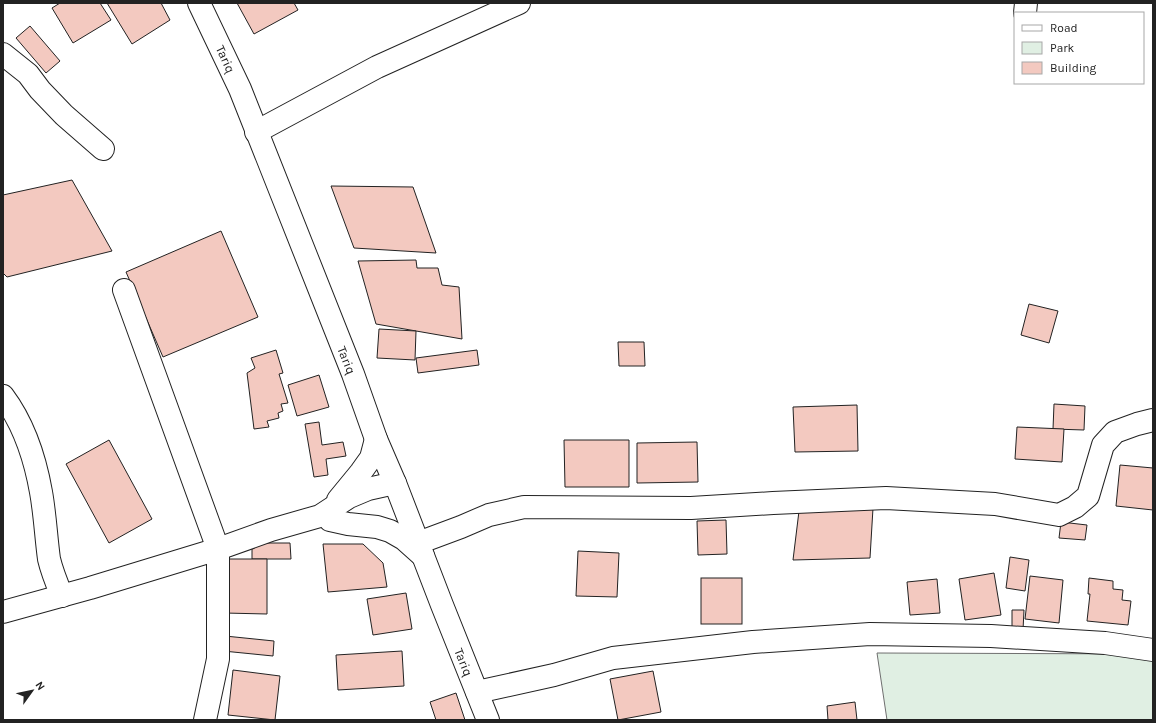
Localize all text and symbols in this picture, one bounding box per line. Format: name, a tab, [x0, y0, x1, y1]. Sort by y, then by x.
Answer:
legend	[1014, 12, 1144, 84]
text: Road	[1050, 21, 1078, 35]
text: Park	[1050, 41, 1075, 55]
street label: Tariq	[212, 43, 239, 76]
text: Building	[1050, 61, 1097, 75]
street label: Tariq	[333, 344, 359, 377]
street label: Tariq	[450, 646, 476, 679]
north arrow	[12, 671, 52, 711]
text: N	[32, 679, 48, 693]

